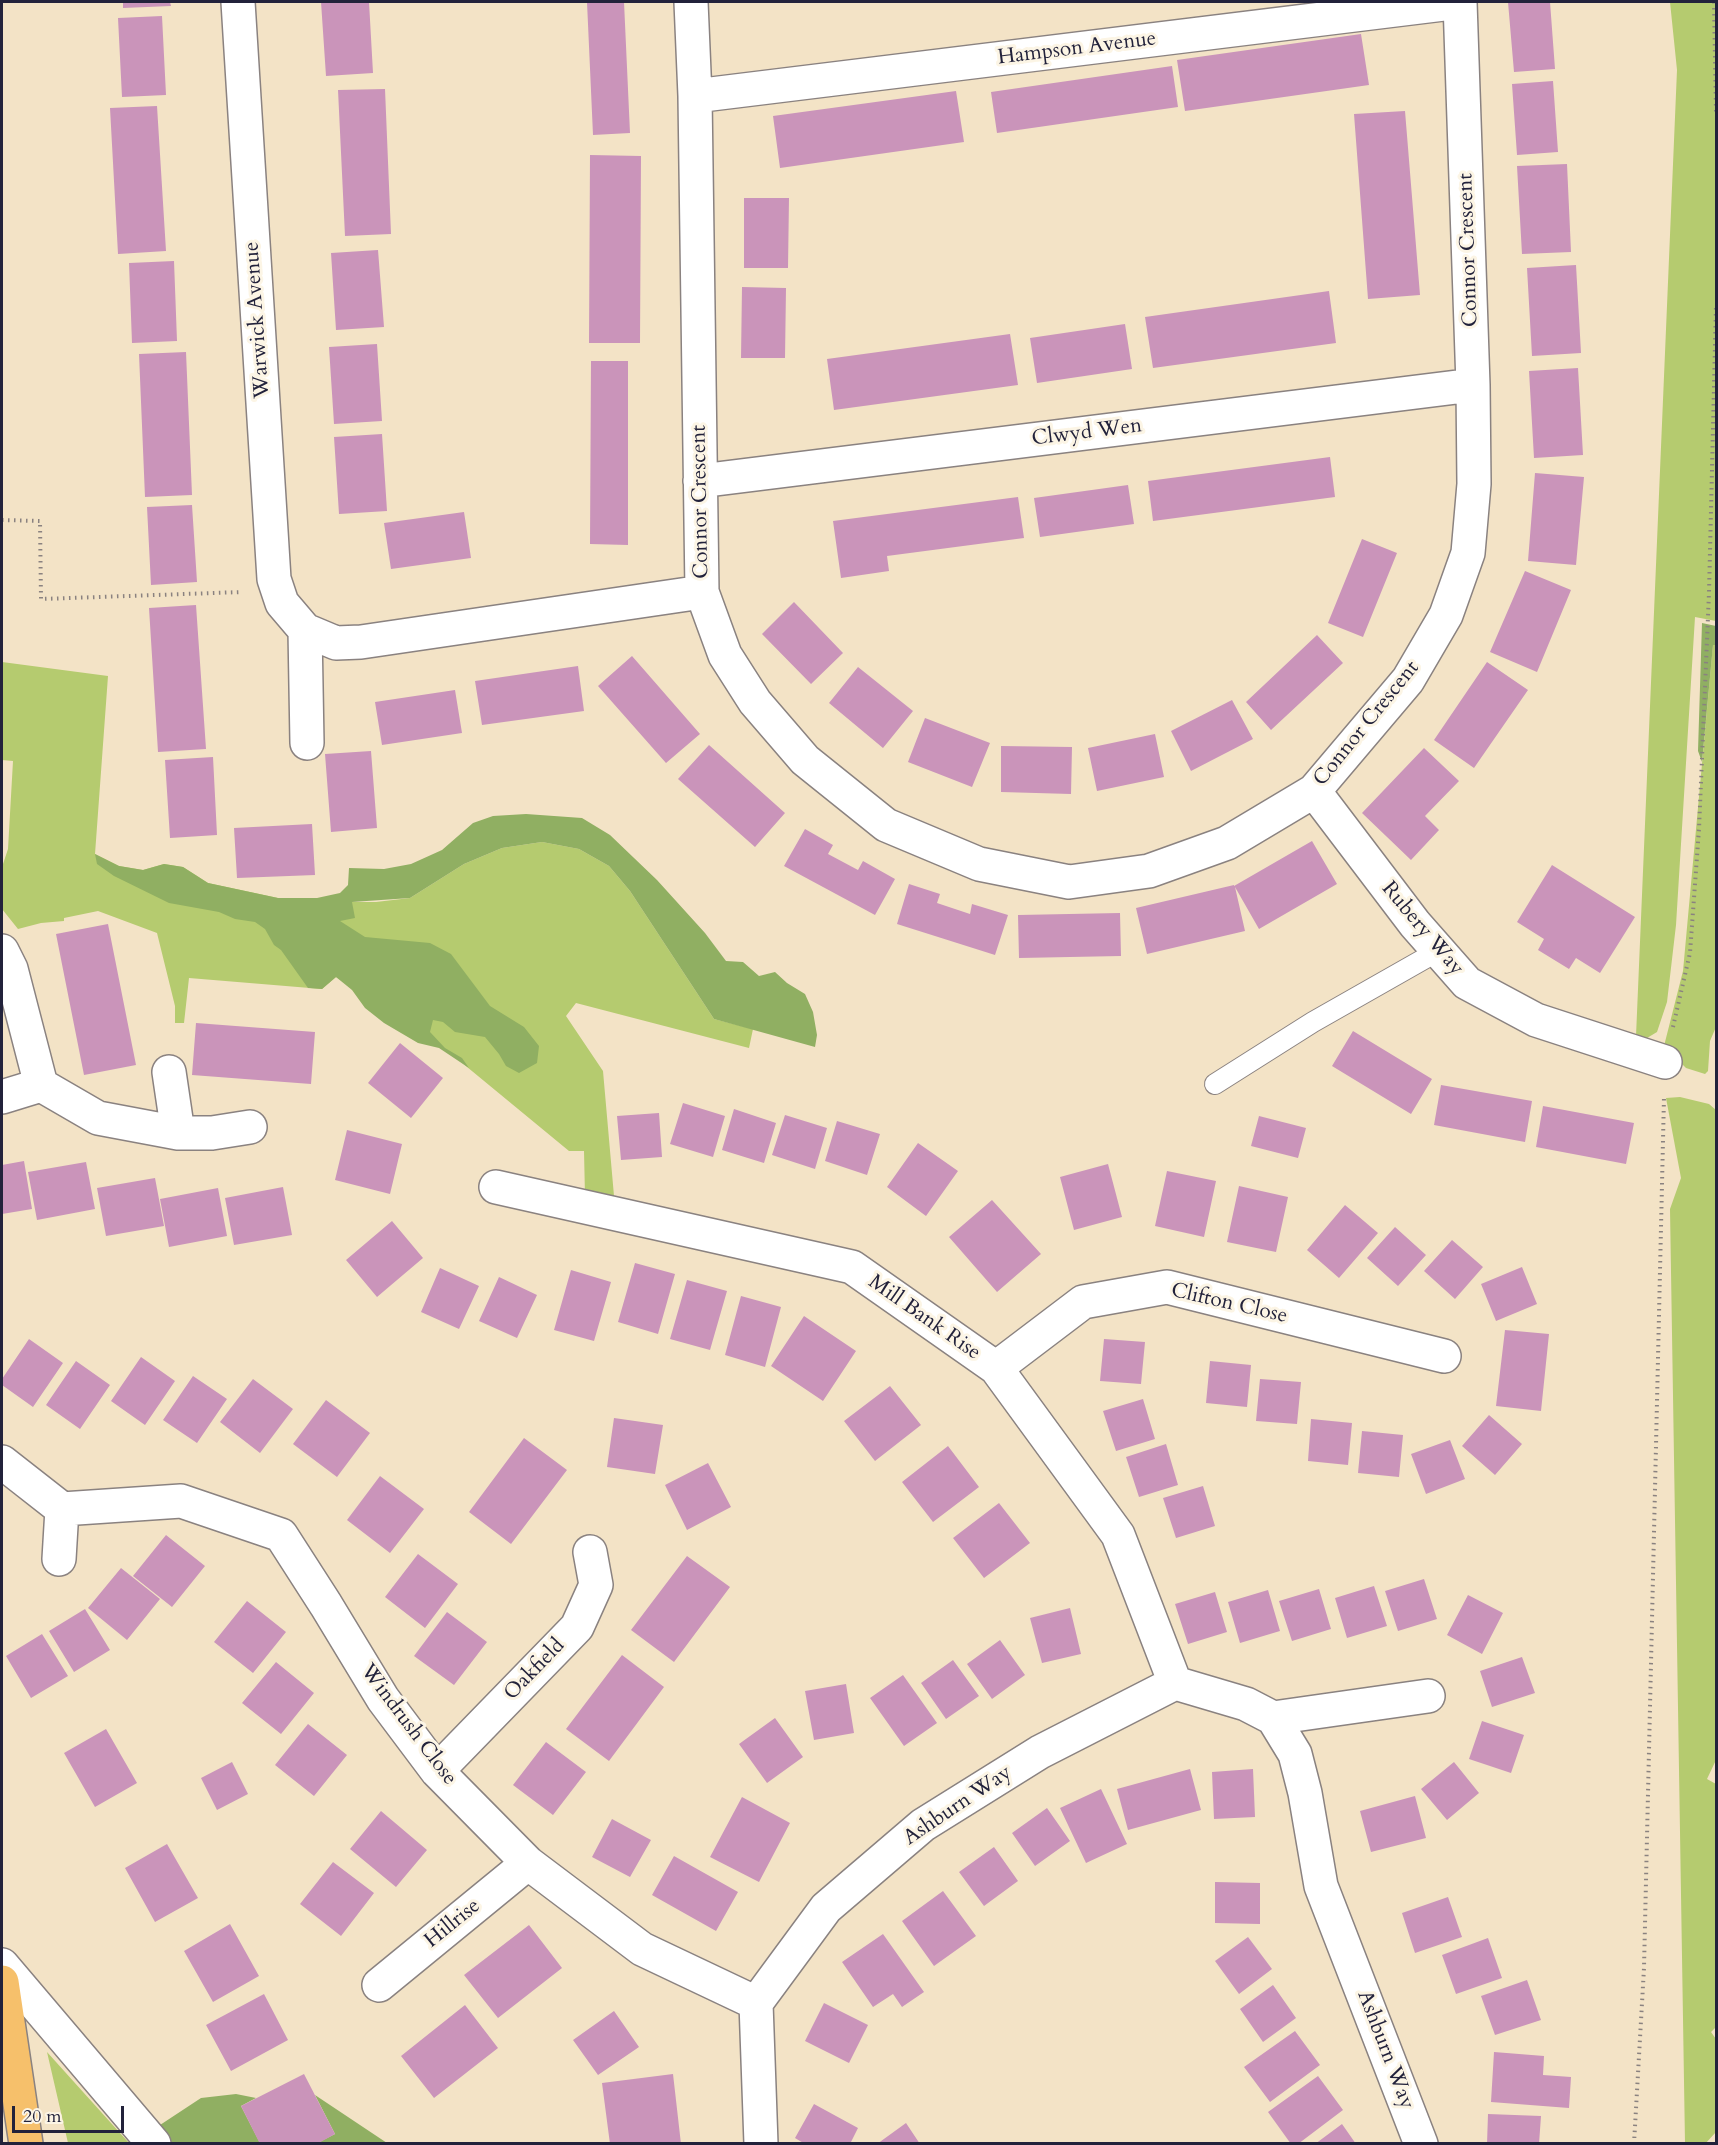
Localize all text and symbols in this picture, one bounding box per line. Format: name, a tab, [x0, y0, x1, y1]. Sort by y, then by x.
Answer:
street label: Hampson Avenue	[996, 27, 1158, 71]
street label: Connor Crescent	[1454, 173, 1484, 327]
street label: Warwick Avenue	[240, 241, 276, 399]
street label: Clwyd Wen	[1030, 414, 1144, 452]
street label: Connor Crescent	[687, 425, 715, 579]
street label: Connor Crescent	[1309, 656, 1425, 792]
street label: Rubery Way	[1376, 877, 1468, 981]
street label: Mill Bank Rise	[863, 1270, 985, 1366]
street label: Clifton Close	[1168, 1278, 1290, 1330]
street label: Oakfield	[499, 1634, 571, 1706]
street label: Windrush Close	[354, 1660, 462, 1790]
street label: Ashburn Way	[899, 1761, 1017, 1851]
street label: Hillrise	[420, 1894, 486, 1954]
street label: Ashburn Way	[1351, 1987, 1419, 2113]
scale bar	[15, 2094, 128, 2132]
text: 20 m	[23, 2104, 62, 2129]

